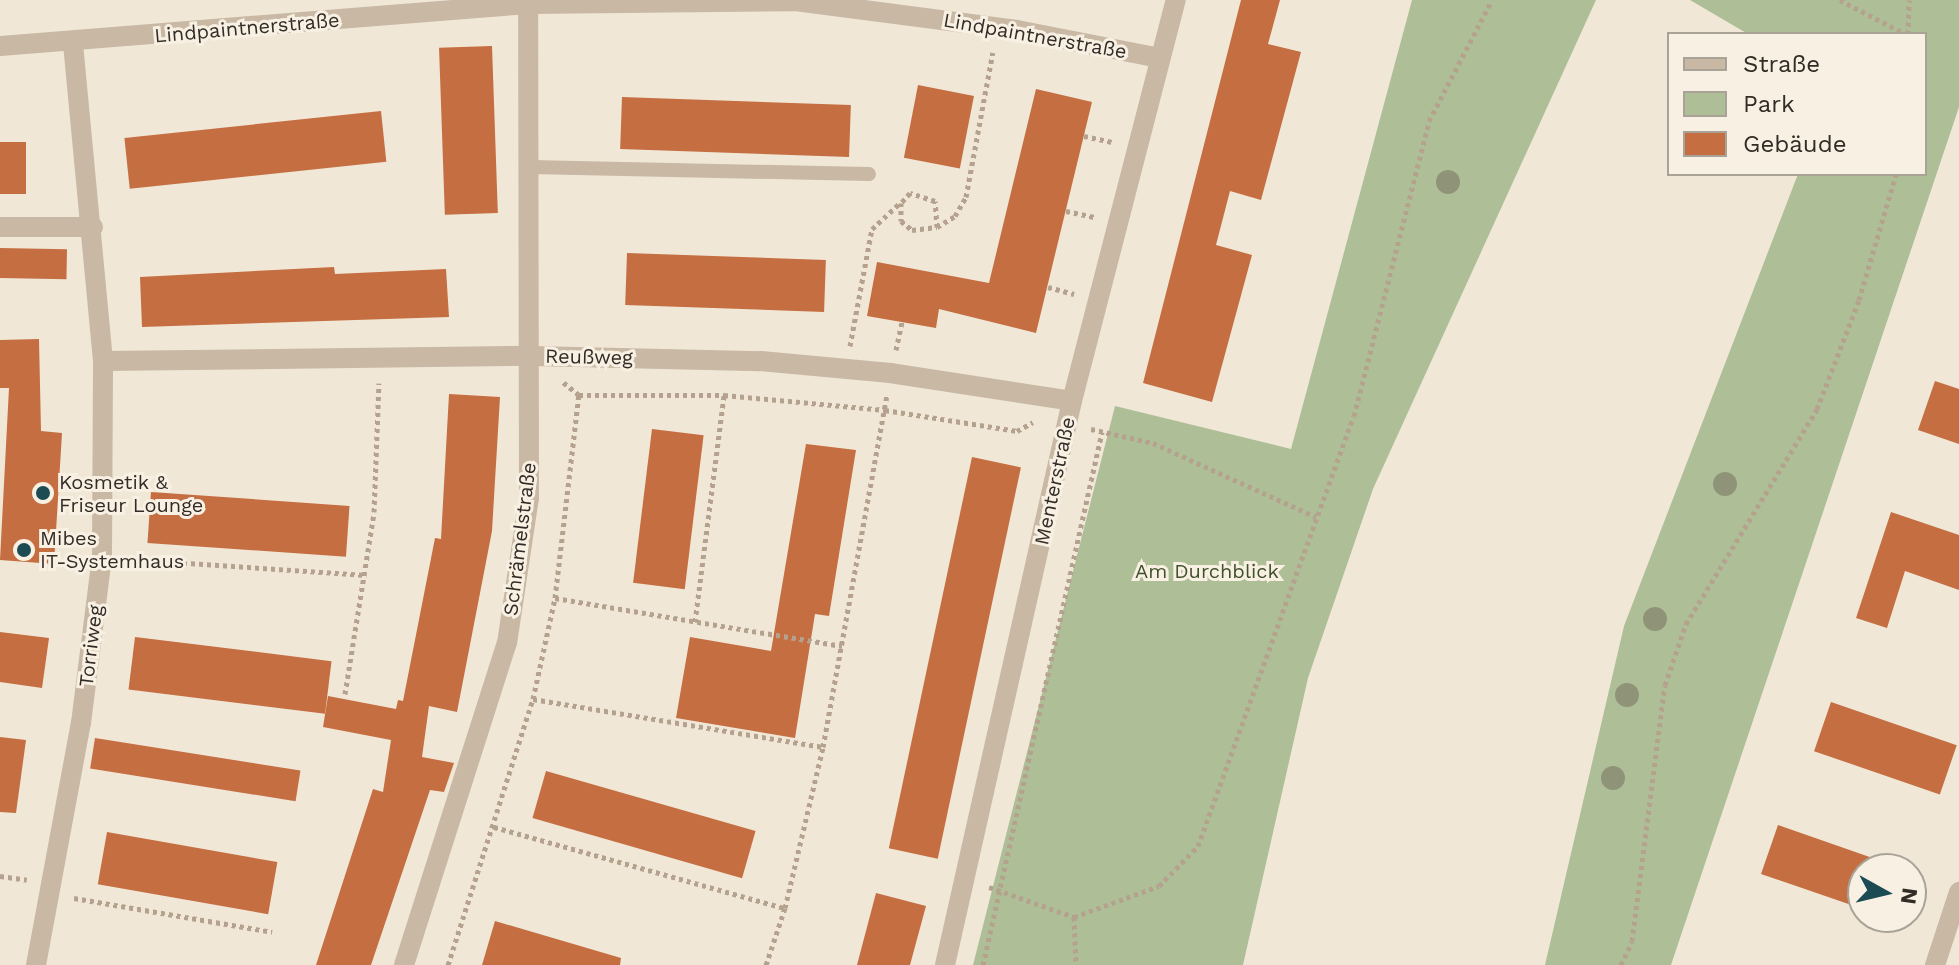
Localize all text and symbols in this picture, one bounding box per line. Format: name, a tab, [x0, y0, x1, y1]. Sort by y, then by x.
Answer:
street label: Lindpaintnerstraße	[153, 8, 341, 48]
street label: Lindpaintnerstraße	[941, 8, 1129, 64]
legend	[1667, 32, 1927, 176]
text: Straße	[1743, 50, 1820, 78]
text: Park	[1743, 90, 1795, 118]
text: Gebäude	[1743, 130, 1847, 158]
street label: Reußweg	[545, 344, 633, 370]
street label: Menterstraße	[1030, 415, 1080, 547]
street label: Schrämelstraße	[499, 461, 541, 617]
place label: Kosmetik & Friseur Lounge	[59, 470, 204, 517]
marker: Kosmetik & Friseur Lounge	[34, 484, 52, 502]
place label: Mibes IT-Systemhaus	[40, 526, 184, 573]
marker: Mibes IT-Systemhaus	[15, 541, 33, 559]
park label: Am Durchblick	[1135, 559, 1279, 583]
street label: Torriweg	[74, 604, 108, 688]
north arrow	[1847, 853, 1927, 933]
text: N	[1896, 886, 1923, 906]

